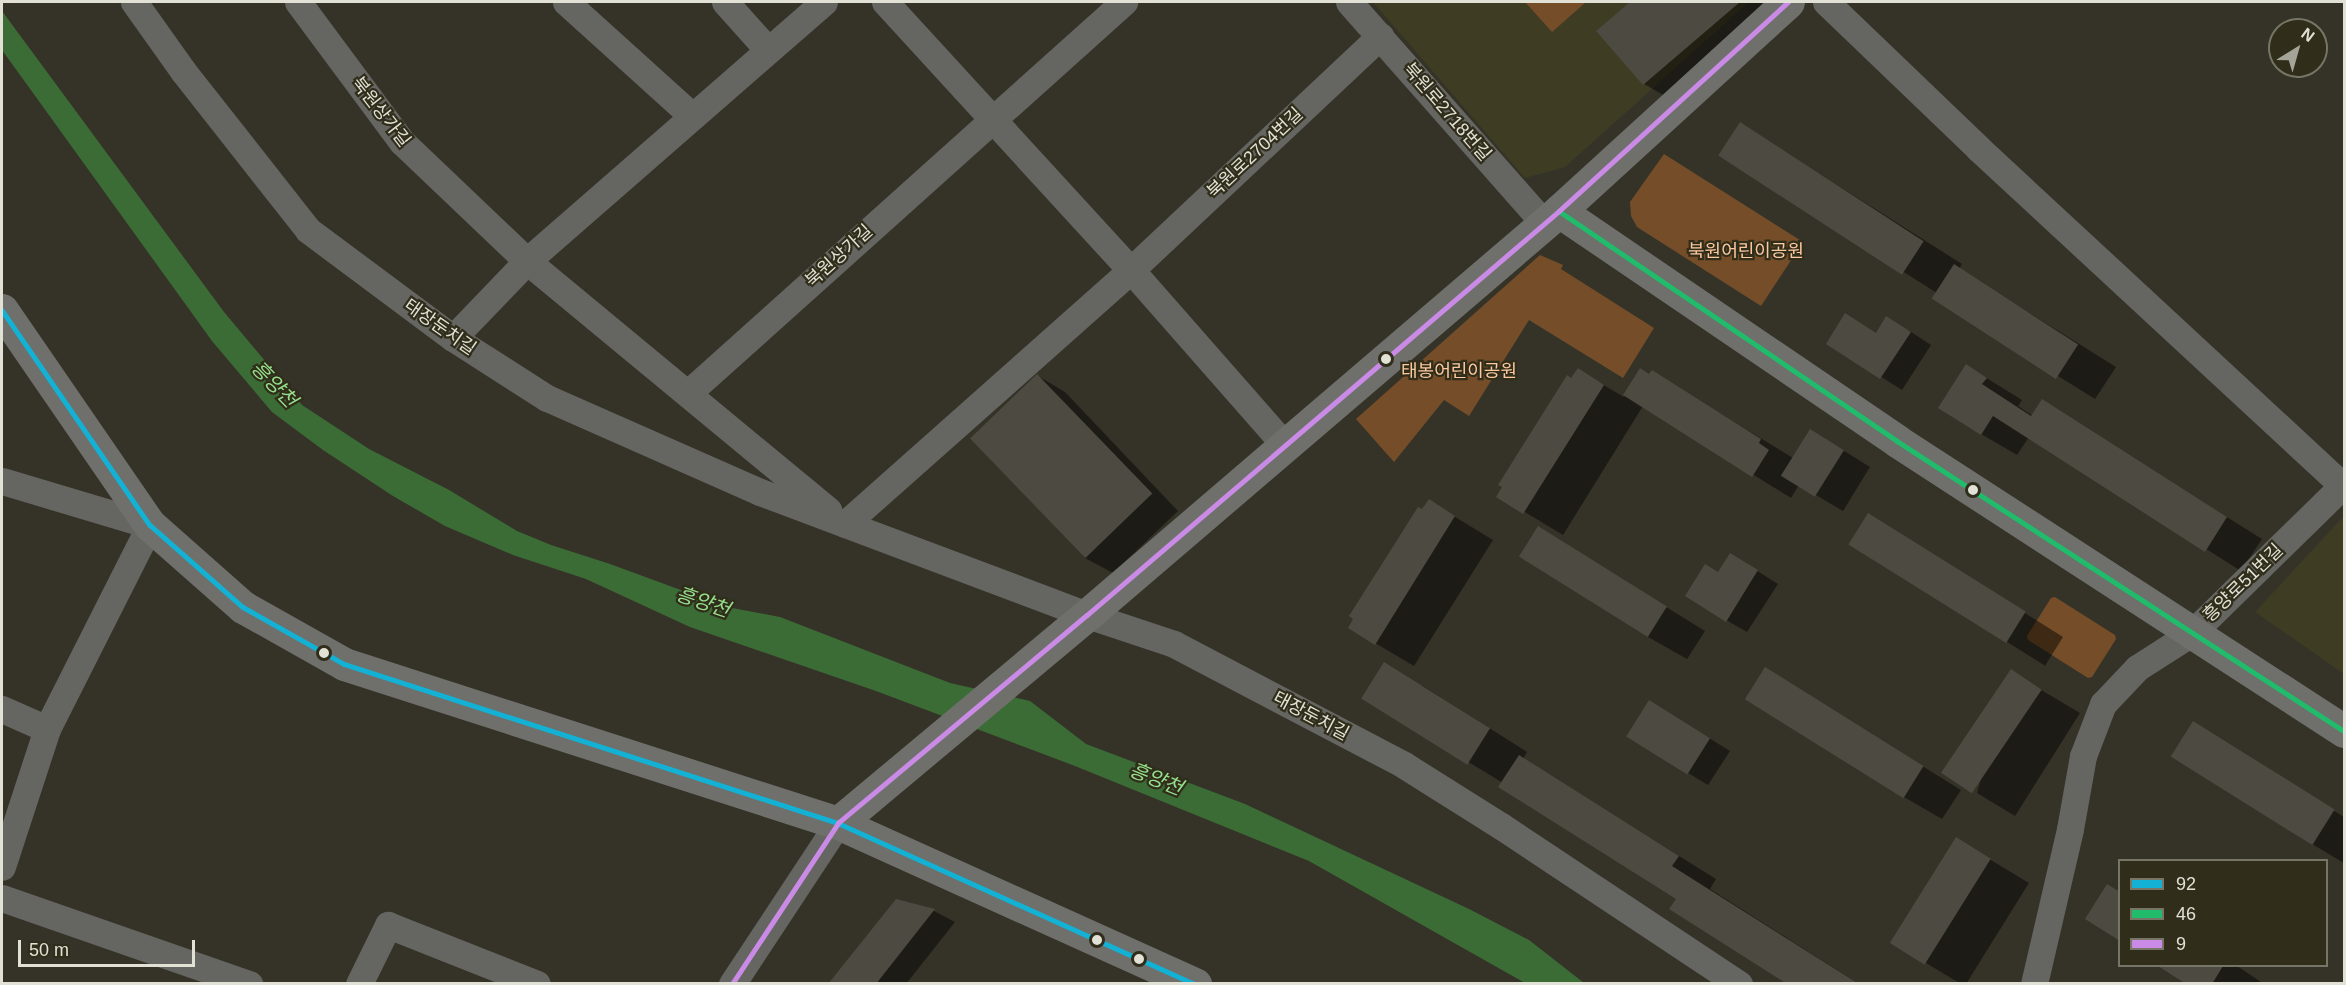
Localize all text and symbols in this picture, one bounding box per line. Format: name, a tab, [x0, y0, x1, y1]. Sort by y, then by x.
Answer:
north arrow	[2268, 18, 2328, 78]
text: N	[2298, 25, 2318, 45]
street label: 북원로2718번길	[1399, 59, 1495, 165]
street label: 북원상가길	[347, 73, 415, 151]
street label: 북원로2704번길	[1203, 103, 1307, 203]
street label: 북원상가길	[801, 220, 877, 292]
park label: 북원어린이공원	[1688, 240, 1804, 262]
street label: 태장둔치길	[400, 294, 480, 360]
unlabelled marker	[1380, 353, 1392, 365]
water label: 흥양천	[246, 356, 302, 412]
park label: 태봉어린이공원	[1401, 360, 1517, 382]
unlabelled marker	[1967, 484, 1979, 496]
street label: 흥양로51번길	[2199, 540, 2287, 626]
water label: 흥양천	[673, 582, 733, 622]
unlabelled marker	[318, 647, 330, 659]
street label: 태장둔치길	[1269, 687, 1353, 745]
water label: 흥양천	[1126, 758, 1186, 800]
legend	[2118, 859, 2328, 967]
text: 92	[2176, 874, 2196, 894]
text: 46	[2176, 904, 2196, 924]
scale bar	[21, 928, 198, 966]
unlabelled marker	[1091, 934, 1103, 946]
text: 9	[2176, 934, 2186, 954]
text: 50 m	[29, 940, 69, 960]
unlabelled marker	[1133, 953, 1145, 965]

